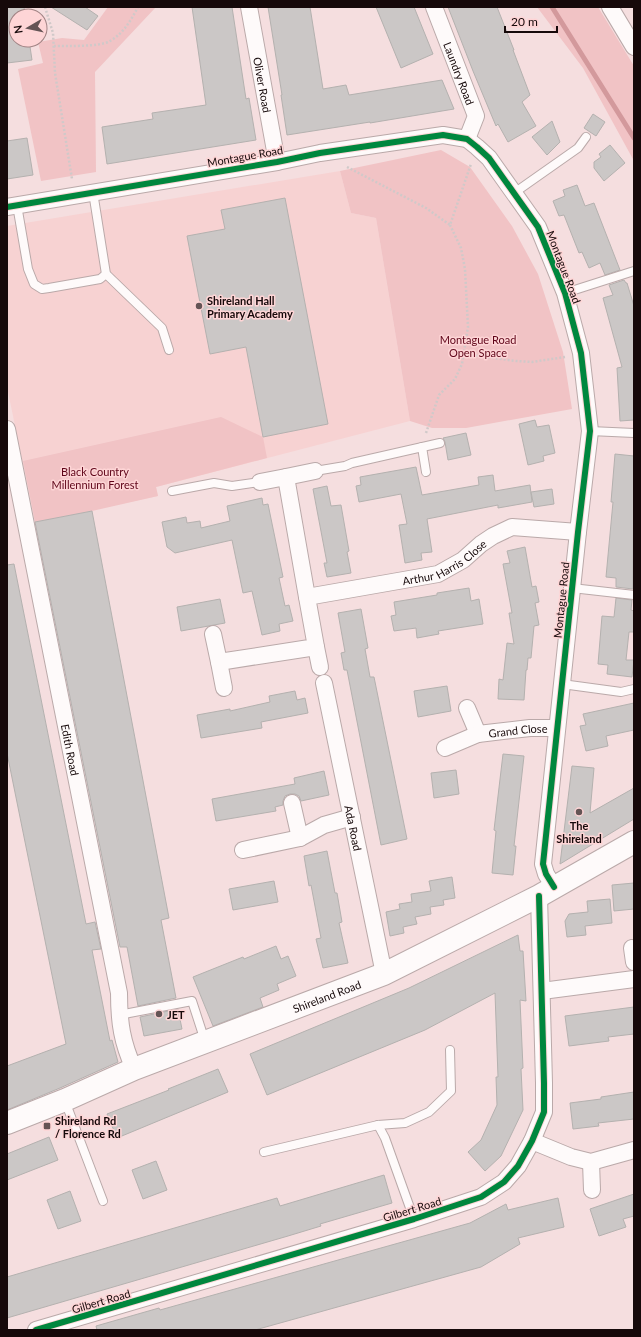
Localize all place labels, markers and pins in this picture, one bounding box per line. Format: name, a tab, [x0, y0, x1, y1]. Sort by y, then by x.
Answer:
place label: Shireland Hall Primary Academy	[207, 294, 293, 320]
marker: Shireland Hall Primary Academy	[194, 301, 204, 311]
marker: The Shireland	[574, 807, 584, 817]
place label: The Shireland	[556, 819, 602, 845]
place label: JET	[167, 1008, 185, 1021]
marker: JET	[154, 1009, 164, 1019]
place label: Shireland Rd / Florence Rd	[55, 1114, 121, 1140]
marker: Shireland Rd / Florence Rd	[42, 1121, 52, 1131]

